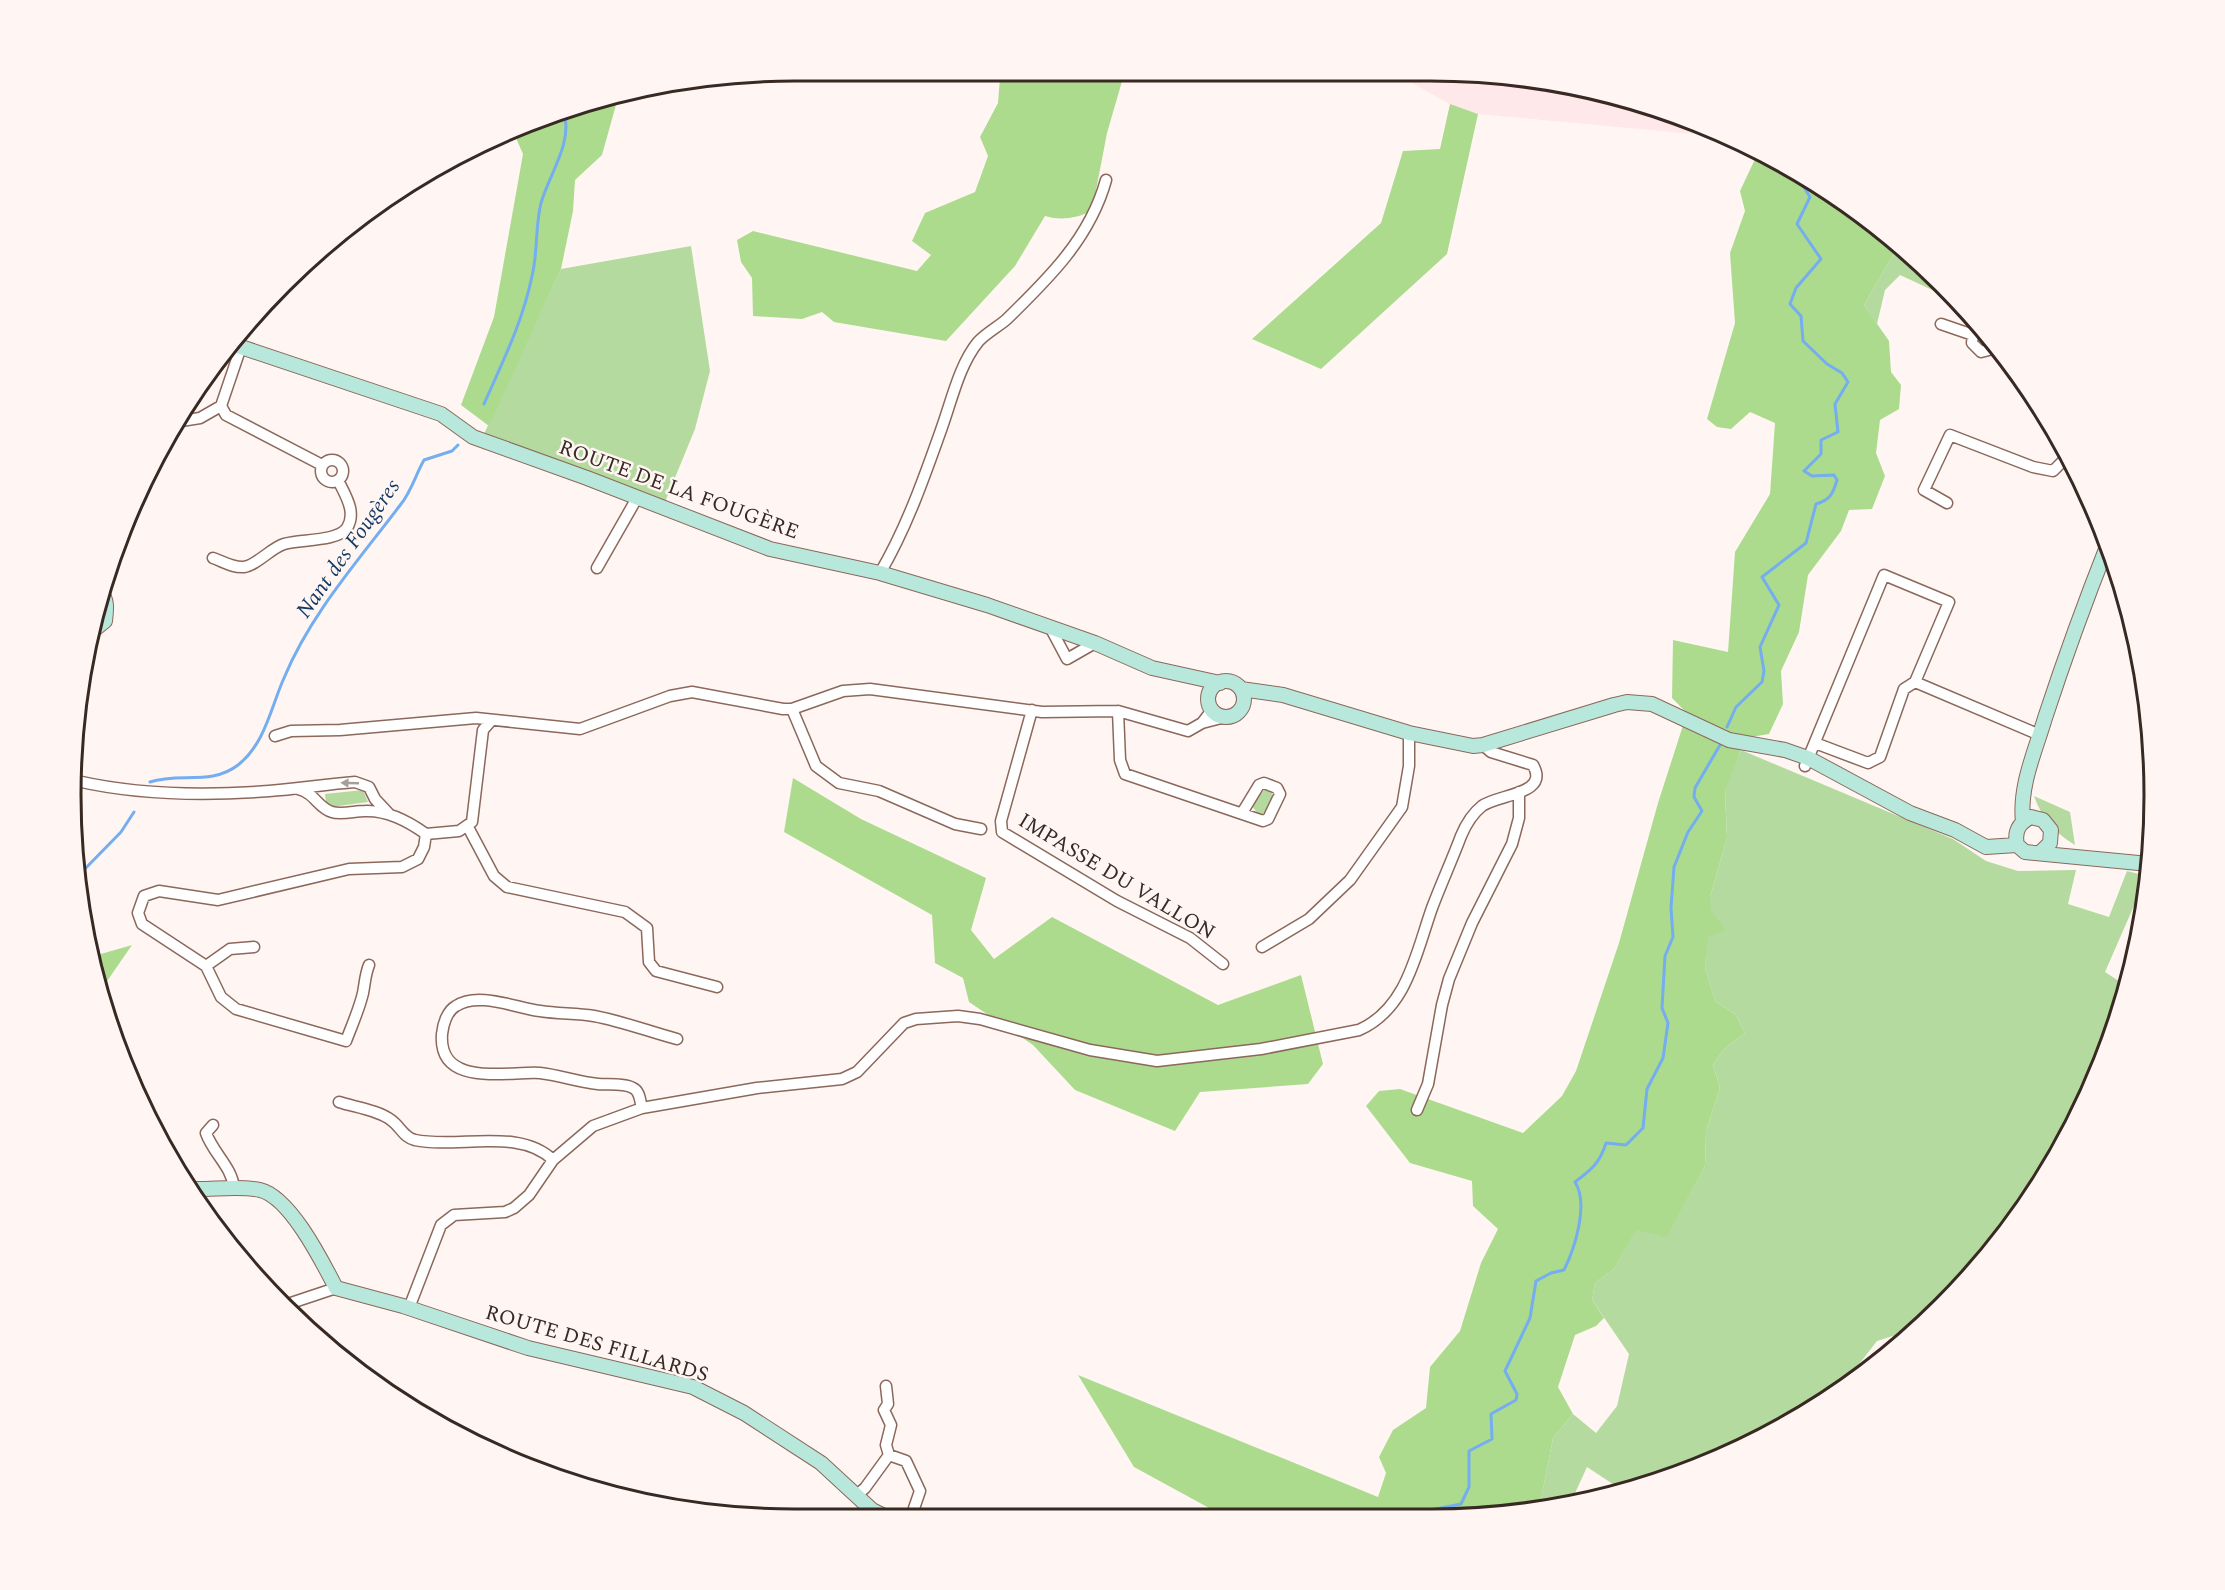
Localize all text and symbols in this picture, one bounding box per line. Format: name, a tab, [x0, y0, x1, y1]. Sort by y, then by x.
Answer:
street label: ROUTE DE LA FOUGÈRE	[554, 432, 803, 548]
water label: Nant des Fougères	[288, 472, 409, 625]
one-way arrow	[340, 779, 359, 788]
street label: IMPASSE DU VALLON	[1012, 805, 1221, 949]
street label: ROUTE DES FILLARDS	[481, 1297, 712, 1391]

